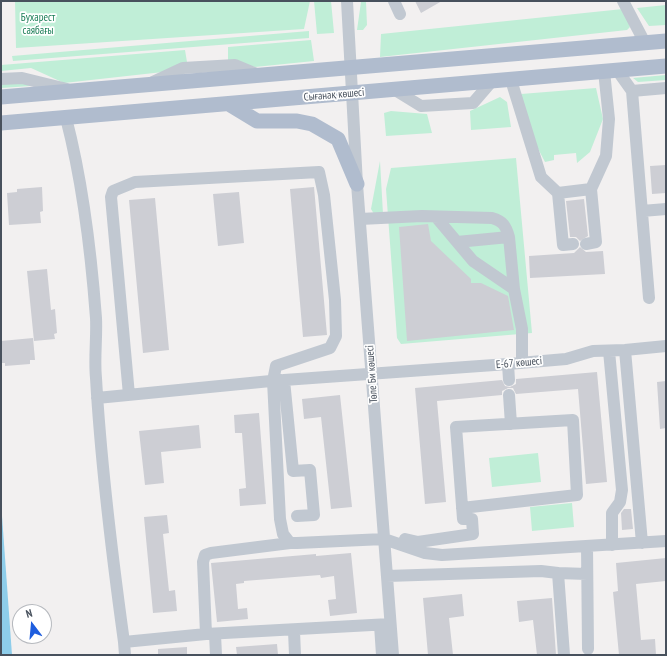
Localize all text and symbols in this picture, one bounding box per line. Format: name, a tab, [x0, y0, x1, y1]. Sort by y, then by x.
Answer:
park label: Бухарест саябағы	[21, 11, 55, 37]
street label: Сығанақ көшесі	[303, 86, 365, 104]
street label: Төле Би көшесі	[363, 345, 381, 403]
street label: Е-67 көшесі	[495, 354, 543, 372]
north arrow	[12, 604, 52, 644]
text: N	[24, 606, 34, 621]

